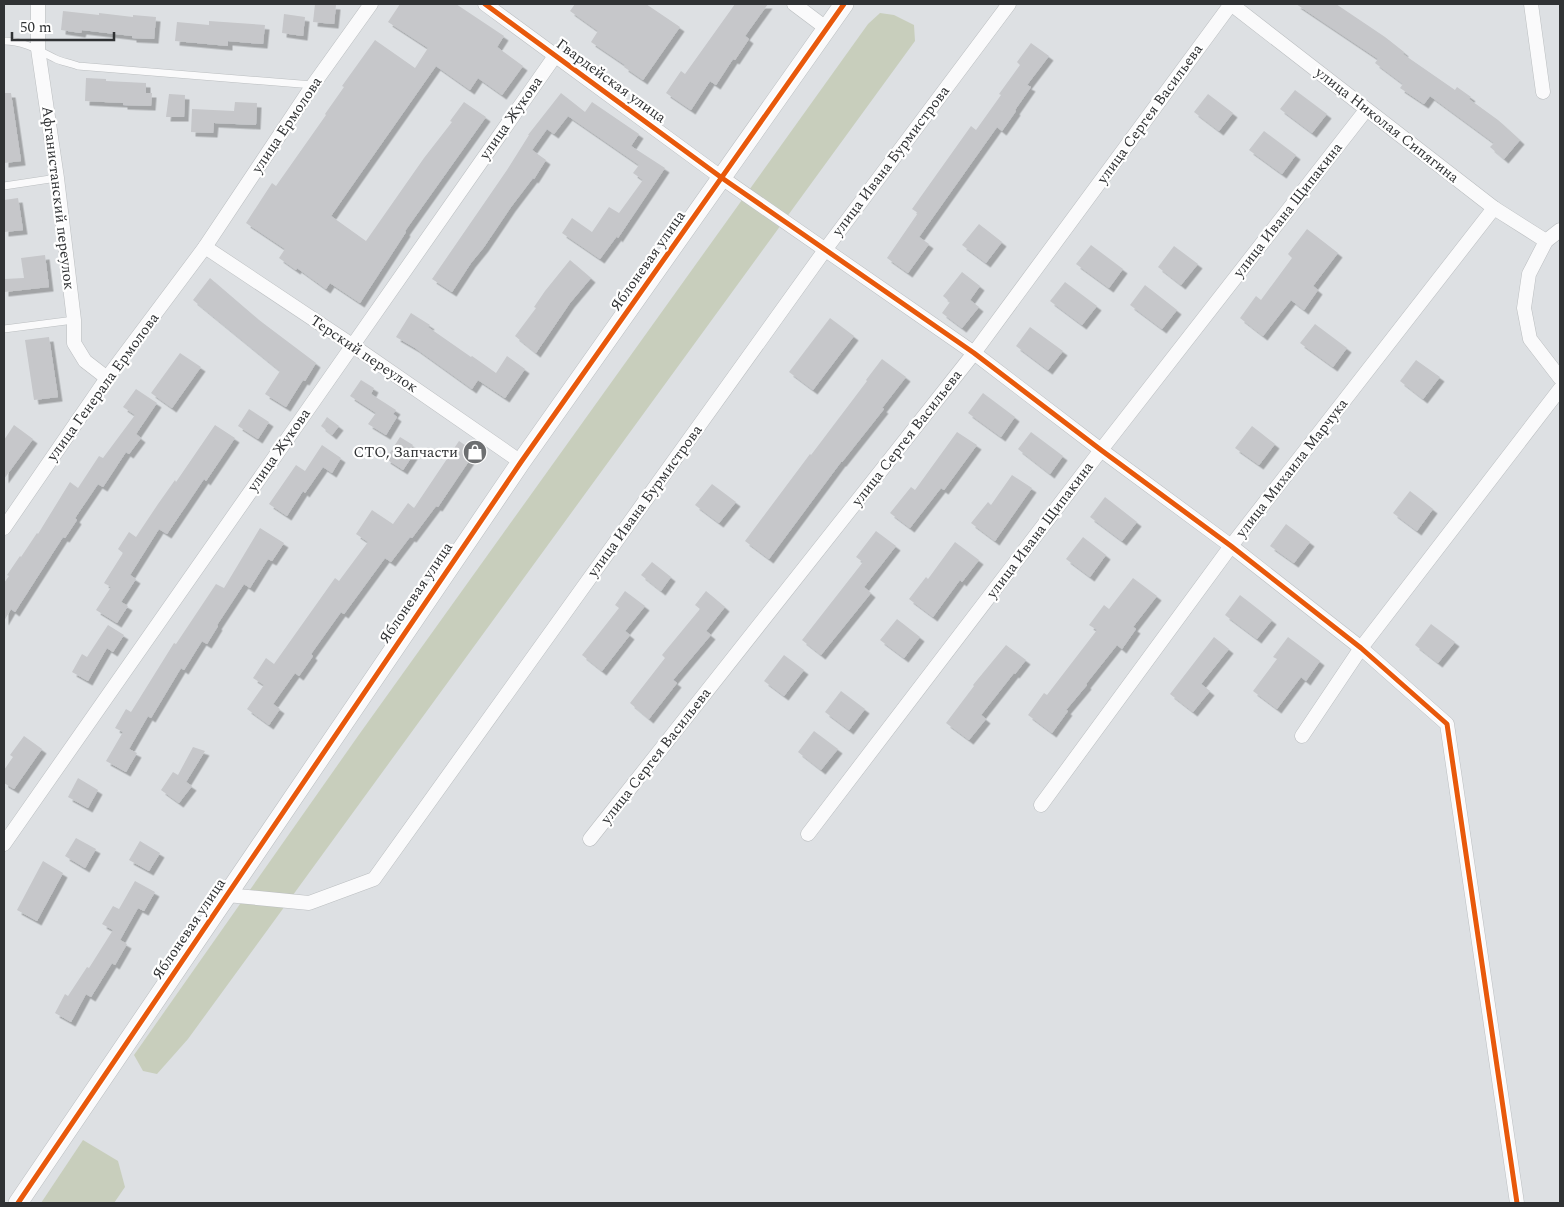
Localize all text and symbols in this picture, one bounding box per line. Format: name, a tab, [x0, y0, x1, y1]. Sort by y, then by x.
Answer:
scale bar	[12, 10, 115, 42]
text: 50 m	[20, 16, 52, 39]
street label: Гвардейская улица	[551, 33, 671, 129]
street label: улица Сергея Васильева	[1091, 39, 1209, 190]
street label: улица Николая Сипягина	[1309, 61, 1465, 189]
street label: улица Ермолова	[245, 71, 328, 179]
street label: улица Жукова	[473, 71, 549, 165]
street label: улица Ивана Бурмистрова	[826, 80, 956, 242]
street label: Афганистанский переулок	[35, 105, 81, 291]
street label: улица Ивана Щипакина	[1227, 137, 1349, 283]
street label: Яблоневая улица	[605, 205, 692, 316]
street label: улица Генерала Ермолова	[40, 307, 165, 467]
street label: Терский переулок	[305, 309, 423, 399]
street label: улица Сергея Васильева	[846, 364, 968, 512]
street label: улица Михаила Марчука	[1230, 393, 1354, 543]
street label: улица Жукова	[241, 403, 317, 497]
street label: улица Ивана Бурмистрова	[581, 419, 709, 583]
shop icon: СТО, Запчасти	[462, 439, 488, 465]
place label: СТО, Запчасти	[354, 441, 458, 464]
street label: улица Ивана Щипакина	[980, 456, 1100, 604]
street label: Яблоневая улица	[373, 537, 459, 648]
street label: улица Сергея Васильева	[595, 682, 717, 830]
street label: Яблоневая улица	[146, 873, 232, 984]

